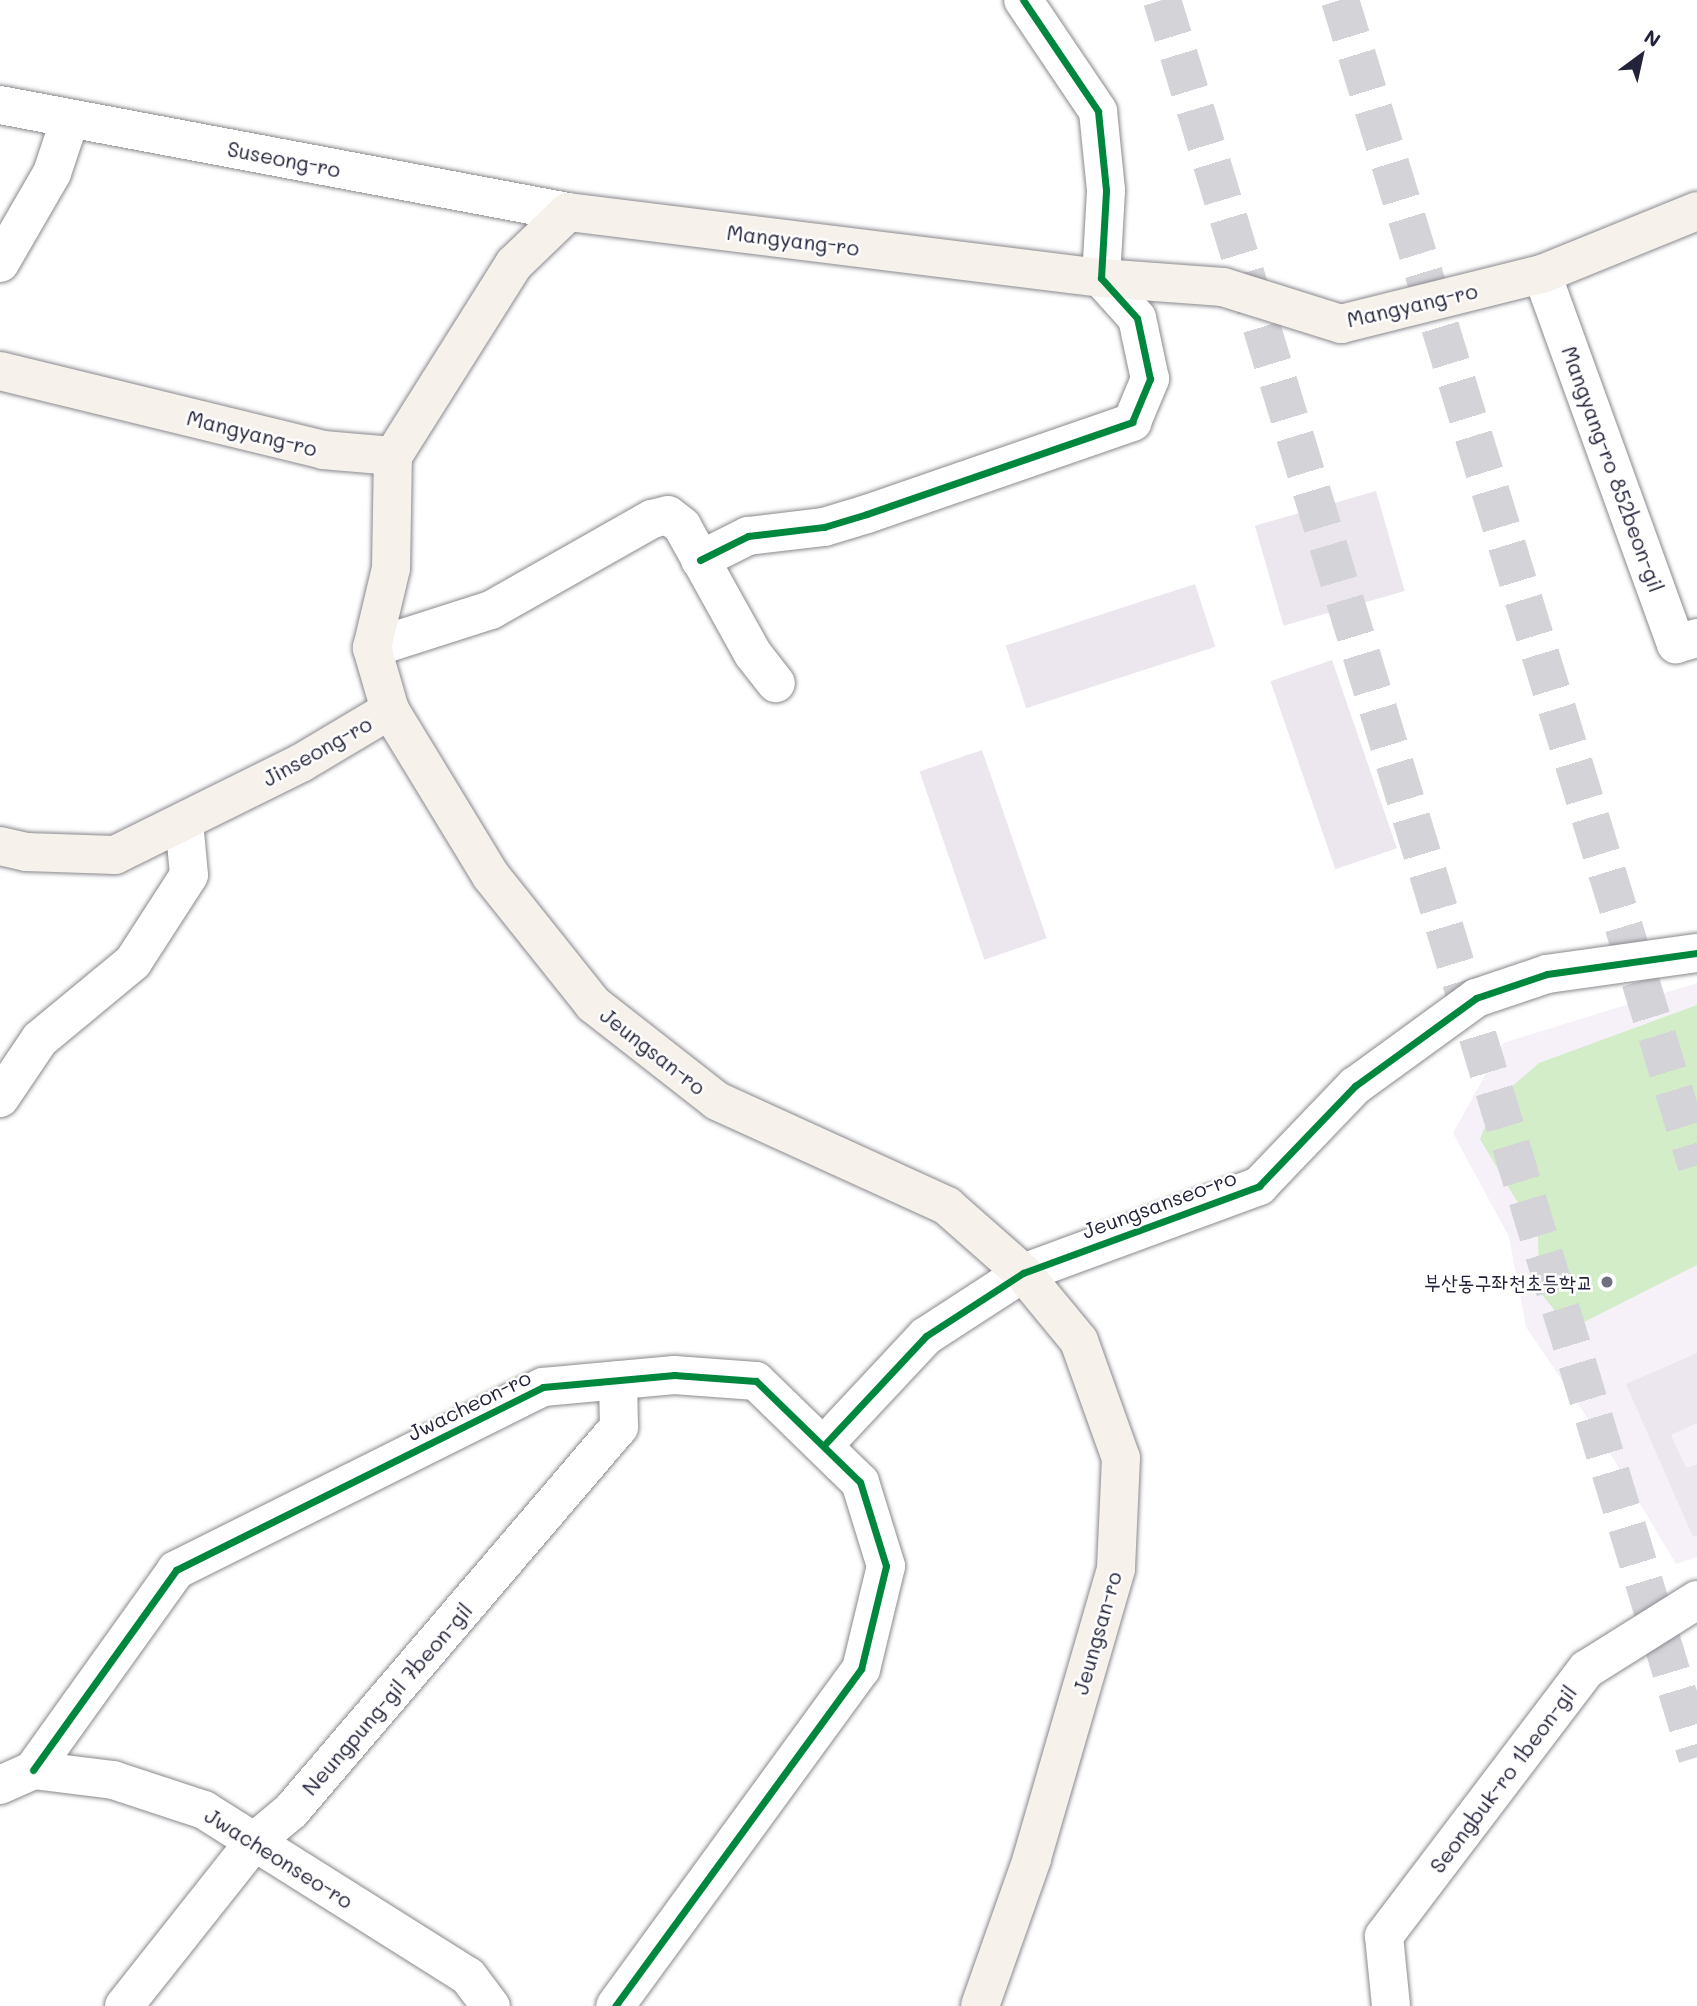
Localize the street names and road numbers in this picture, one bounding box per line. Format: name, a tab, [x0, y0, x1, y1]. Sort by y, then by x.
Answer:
street label: Suseong-ro	[225, 136, 343, 182]
street label: Mangyang-ro	[725, 219, 861, 261]
street label: Mangyang-ro	[1344, 278, 1480, 332]
street label: Mangyang-ro 852beon-gil	[1557, 343, 1669, 595]
street label: Mangyang-ro	[184, 405, 320, 461]
street label: Jinseong-ro	[258, 711, 376, 791]
street label: Jeungsan-ro	[595, 1002, 711, 1100]
street label: Jeungsanseo-ro	[1078, 1164, 1240, 1244]
street label: Jwacheon-ro	[403, 1364, 535, 1446]
street label: Jeungsan-ro	[1067, 1569, 1127, 1697]
street label: Neungpung-gil 7beon-gil	[297, 1598, 477, 1800]
street label: Seongbuk-ro 1beon-gil	[1424, 1680, 1582, 1878]
street label: Jwacheonseo-ro	[200, 1802, 358, 1914]

